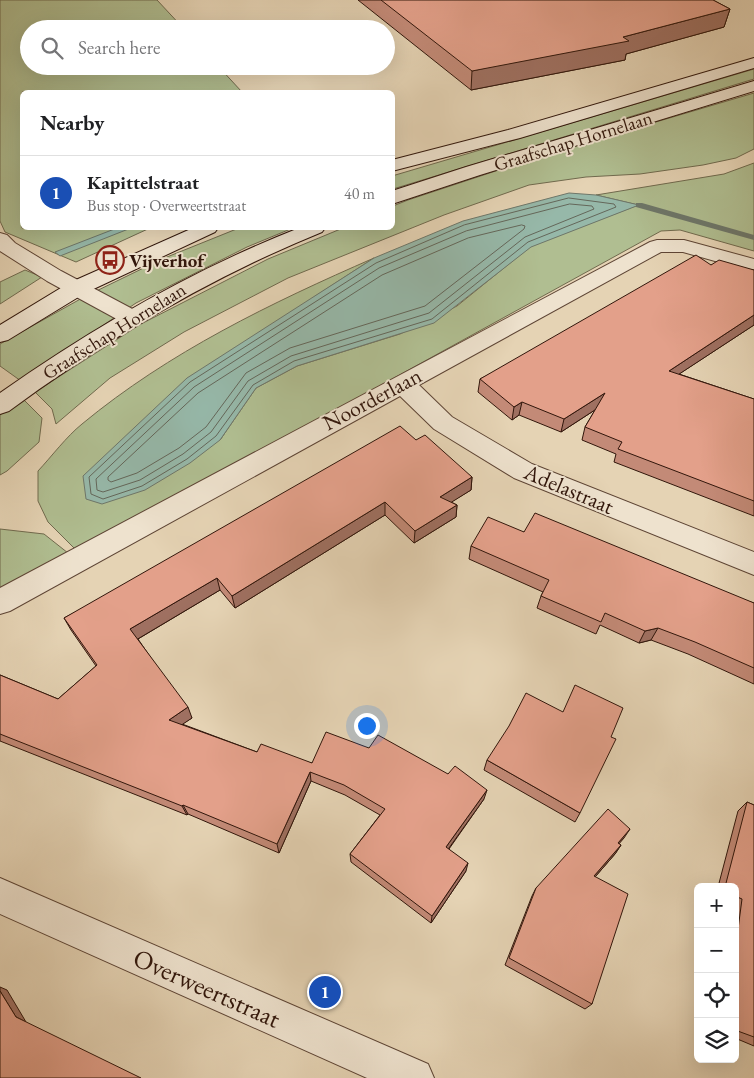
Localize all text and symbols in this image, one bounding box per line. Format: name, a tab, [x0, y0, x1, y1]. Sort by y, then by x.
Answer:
search box	[20, 20, 395, 75]
icon: search	[38, 34, 66, 62]
text: Search here	[78, 35, 160, 60]
street label: Graafschap Hornelaan	[491, 105, 655, 177]
text: Nearby	[40, 109, 104, 136]
text: Kapittelstraat	[87, 170, 199, 195]
text: 1	[52, 183, 60, 204]
text: 40 m	[344, 183, 375, 204]
text: Bus stop · Overweertstraat	[87, 195, 246, 216]
bus stop icon: Vijverhof	[95, 245, 125, 275]
place label: Vijverhof	[129, 248, 206, 273]
street label: Graafschap Hornelaan	[38, 277, 190, 385]
street label: Noorderlaan	[317, 361, 427, 437]
street label: Adelastraat	[519, 457, 618, 521]
your location	[354, 713, 380, 739]
map controls	[694, 883, 739, 1063]
button: +	[694, 883, 739, 928]
button: −	[694, 928, 739, 973]
street label: Overweertstraat	[128, 940, 286, 1036]
pin: 1	[309, 973, 341, 1011]
button: locate	[694, 973, 739, 1018]
button: layers	[694, 1018, 739, 1063]

